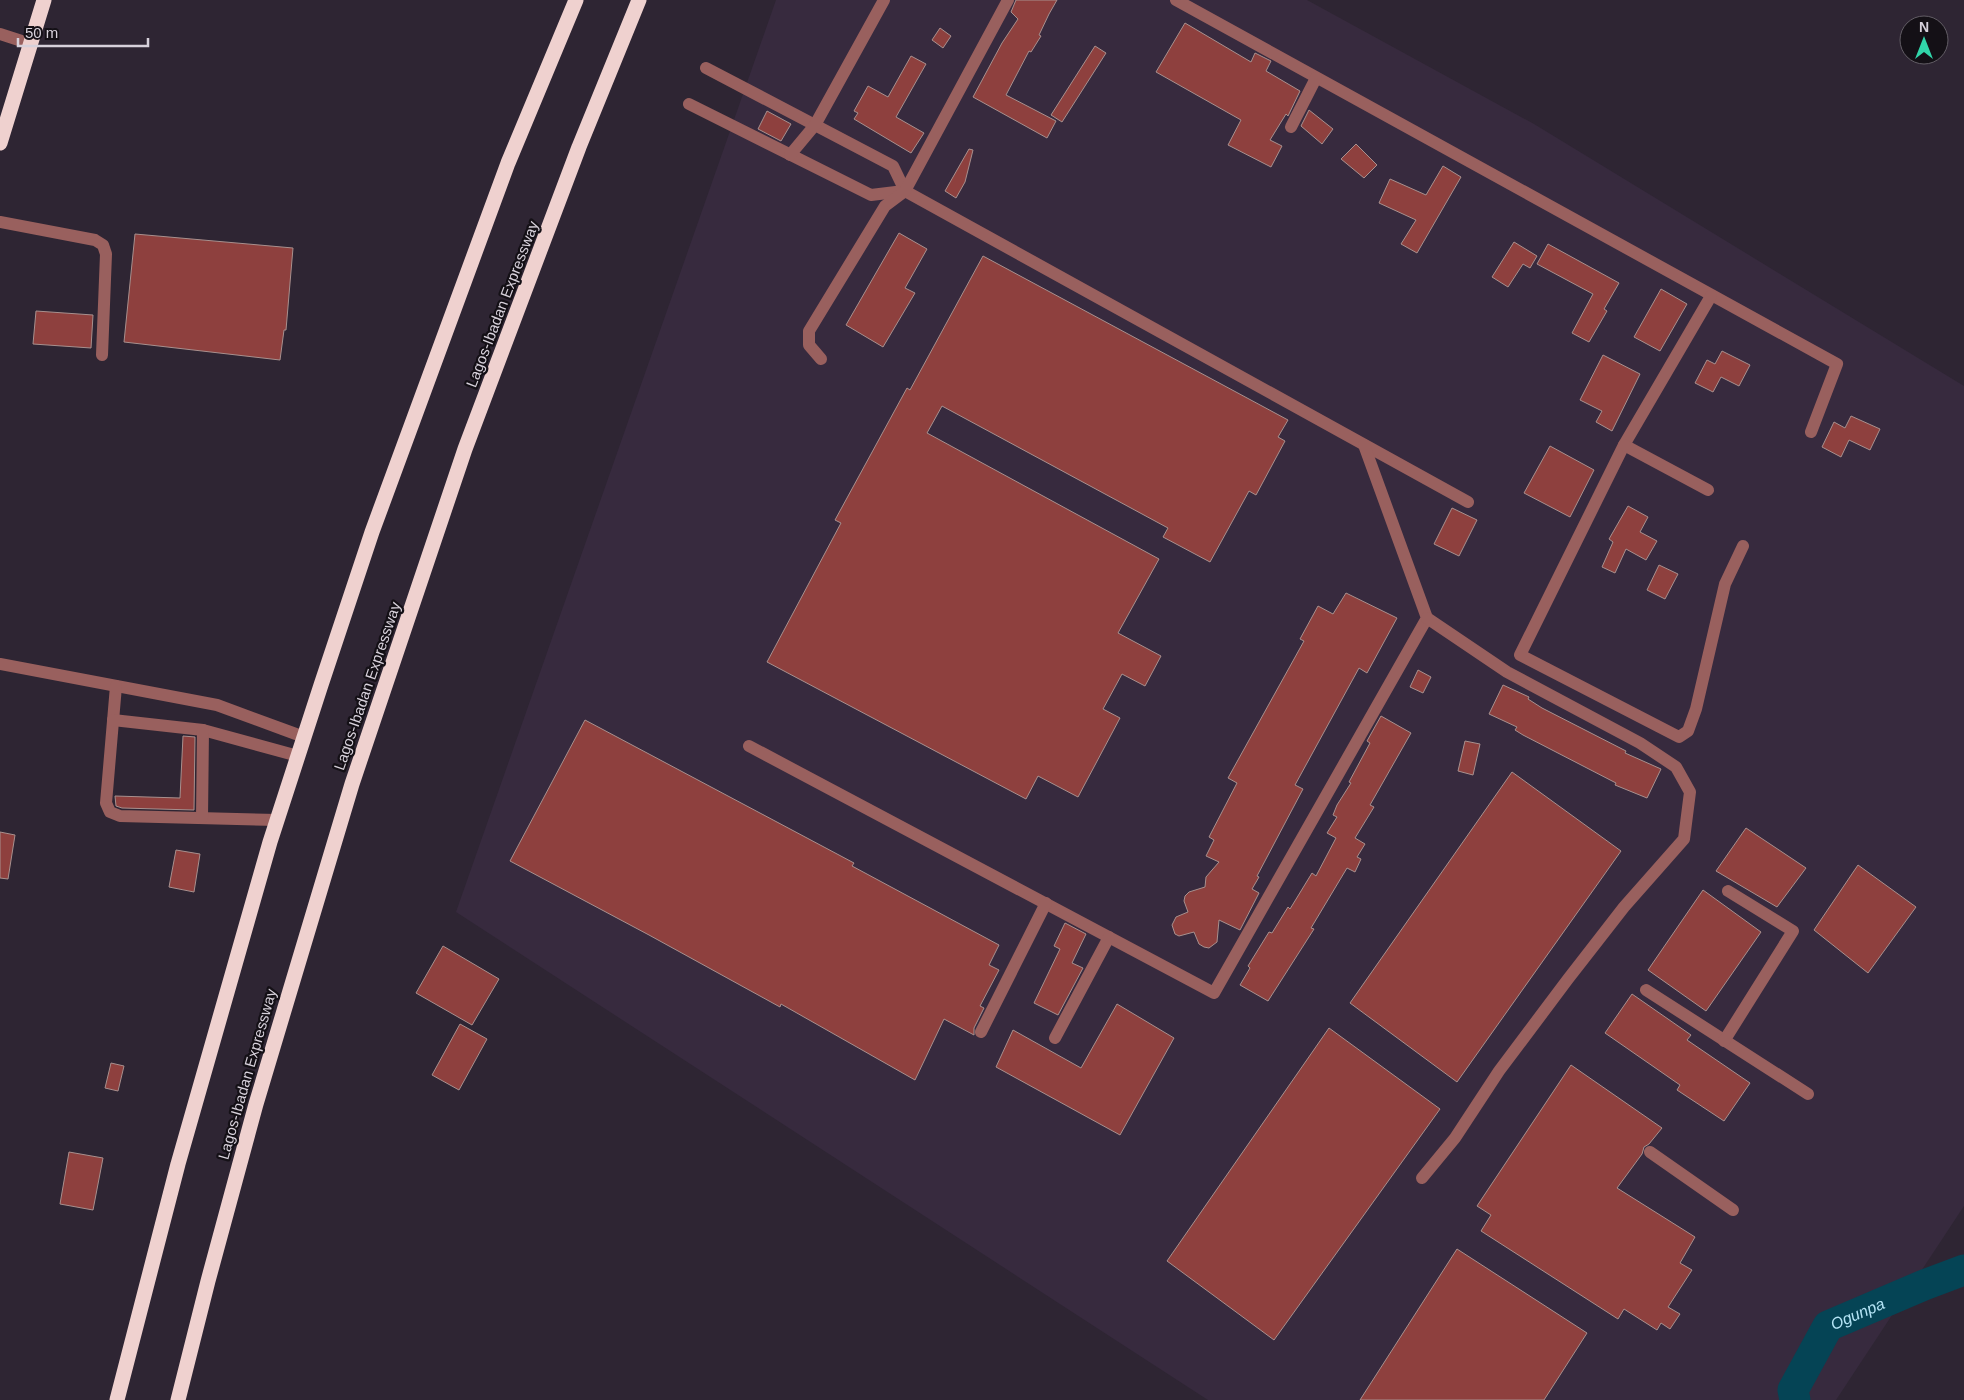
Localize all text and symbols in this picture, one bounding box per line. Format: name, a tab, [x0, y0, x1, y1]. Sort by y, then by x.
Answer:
scale bar	[18, 15, 148, 47]
north arrow	[1899, 15, 1949, 65]
text: N	[1919, 19, 1929, 35]
text: 50 m	[25, 24, 58, 41]
street label: Lagos-Ibadan Expressway	[462, 218, 542, 390]
street label: Lagos-Ibadan Expressway	[330, 599, 404, 772]
street label: Lagos-Ibadan Expressway	[214, 986, 280, 1161]
water label: Ogunpa	[1828, 1294, 1887, 1332]

